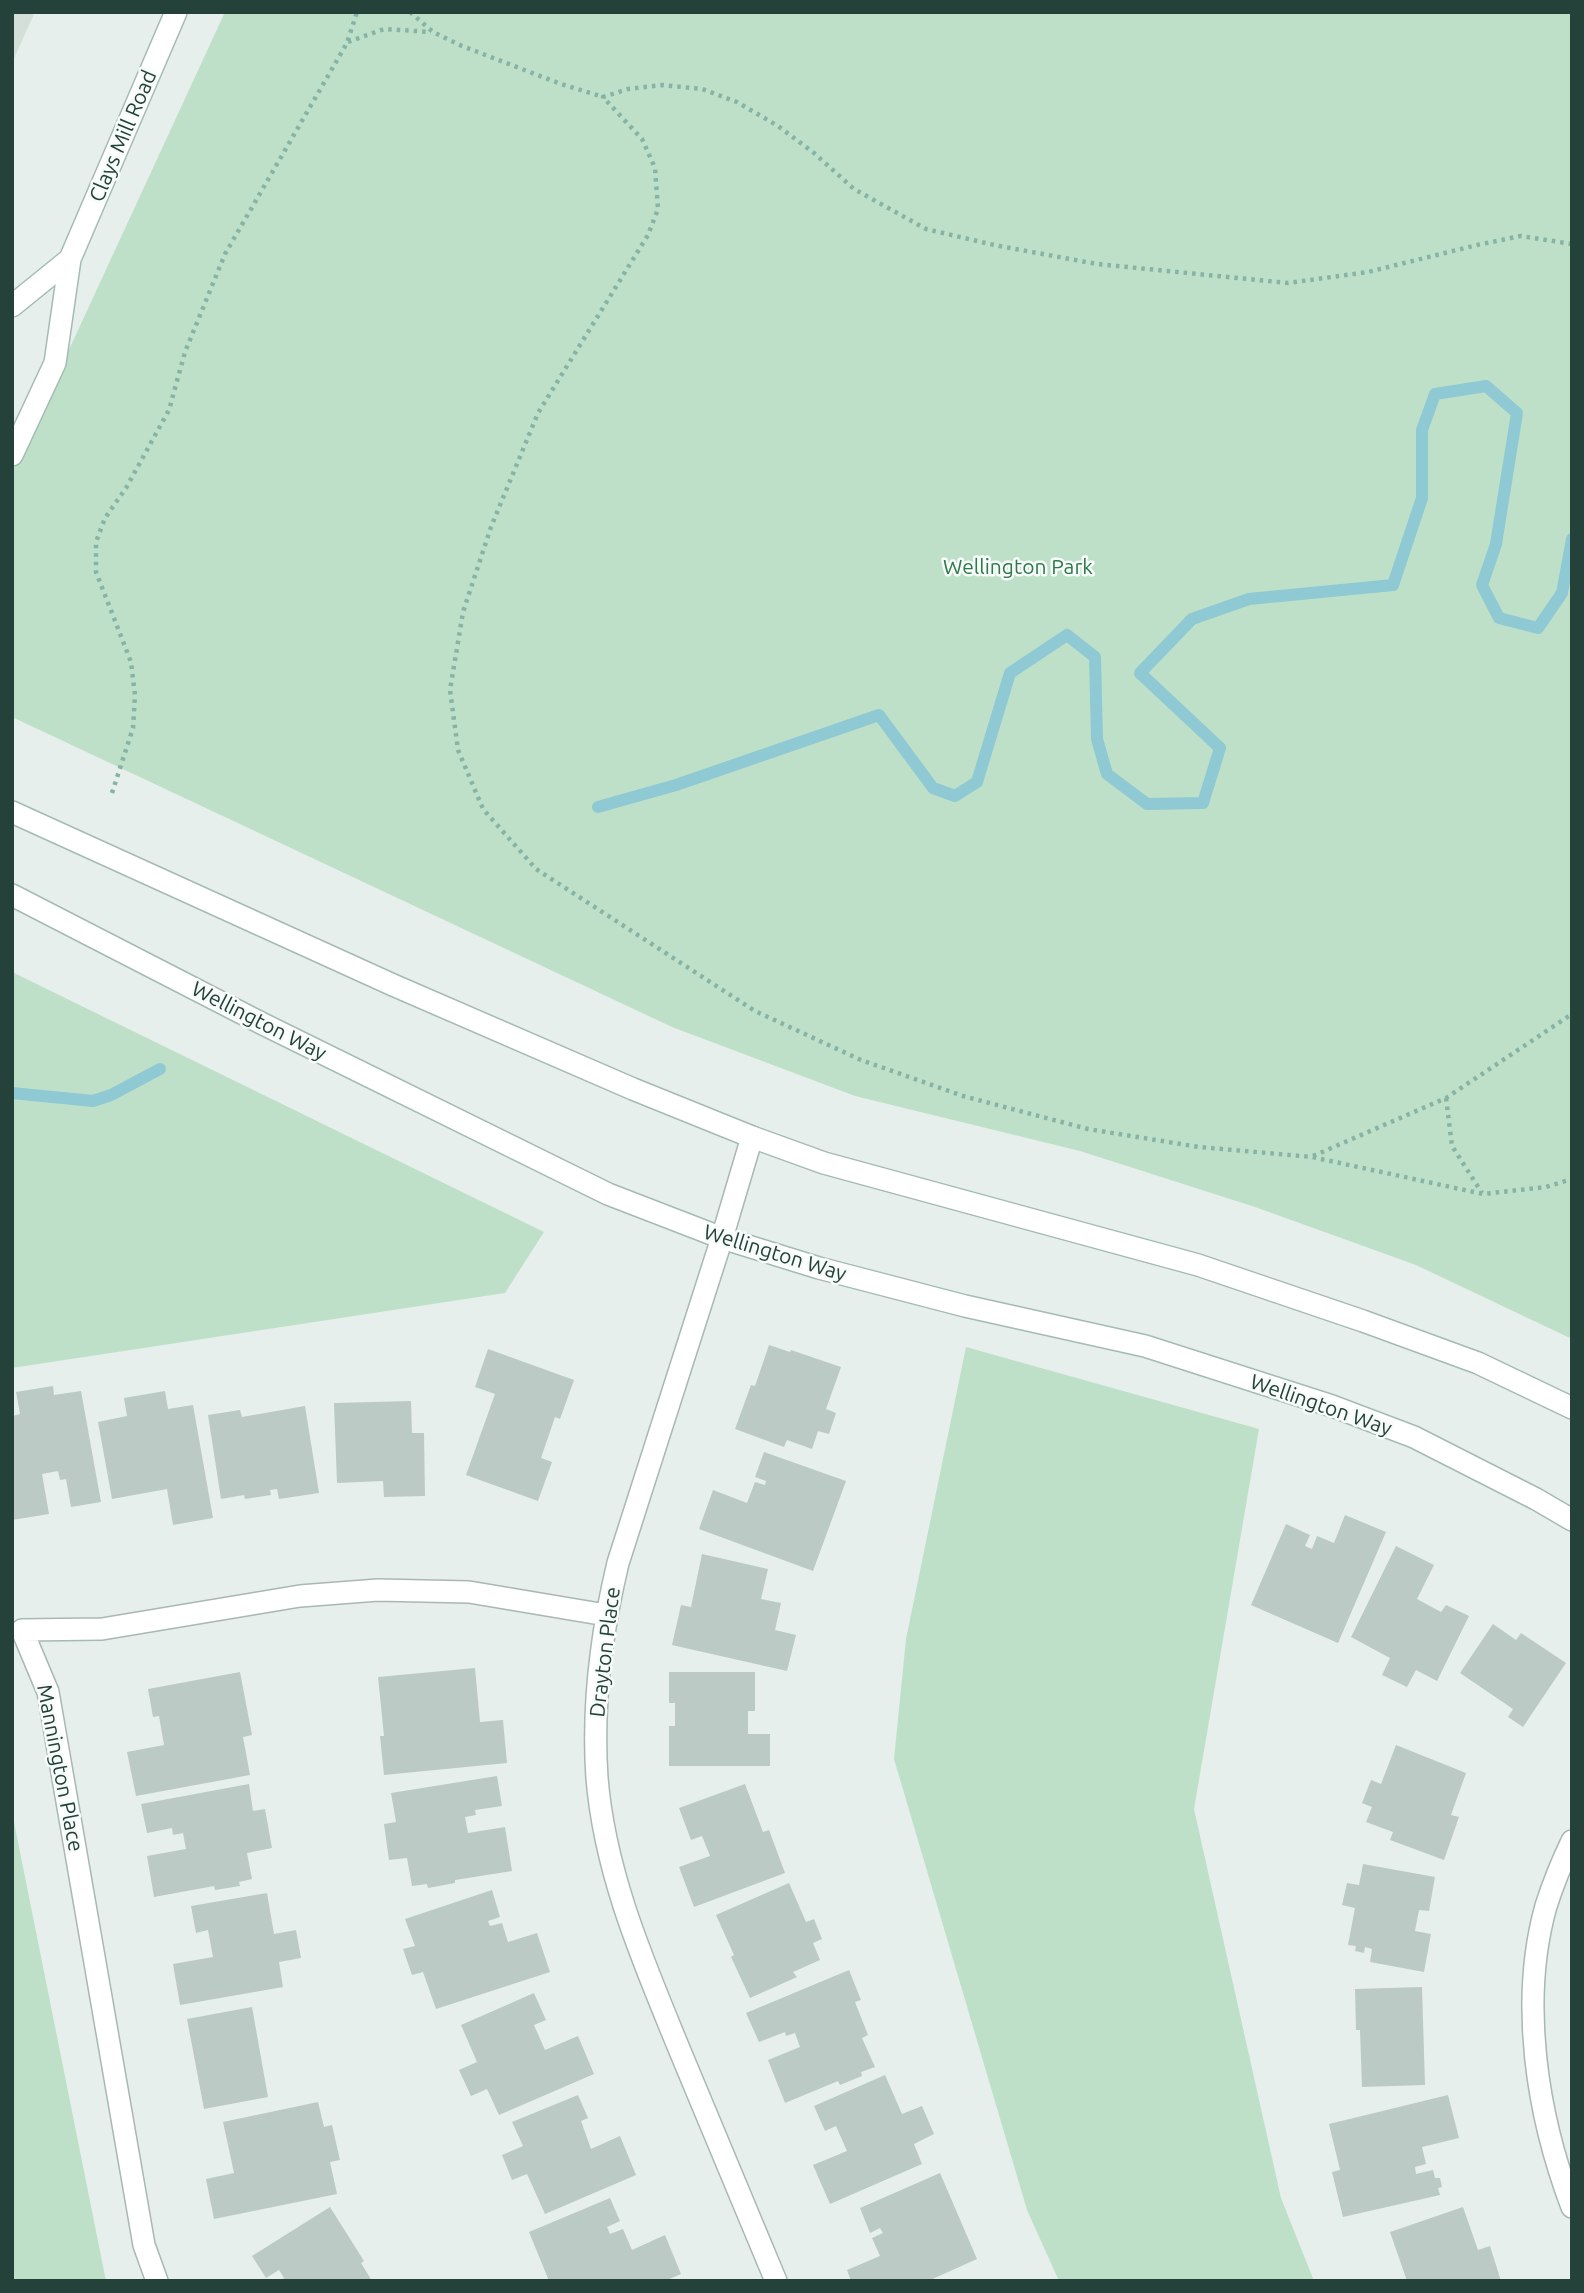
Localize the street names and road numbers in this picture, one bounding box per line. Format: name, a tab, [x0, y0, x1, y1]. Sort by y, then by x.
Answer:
street label: Clays Mill Road	[84, 66, 162, 206]
street label: Wellington Way	[187, 976, 331, 1066]
street label: Wellington Way	[701, 1219, 849, 1287]
street label: Wellington Way	[1247, 1369, 1395, 1441]
street label: Drayton Place	[585, 1585, 625, 1719]
street label: Mannington Place	[31, 1682, 89, 1854]

